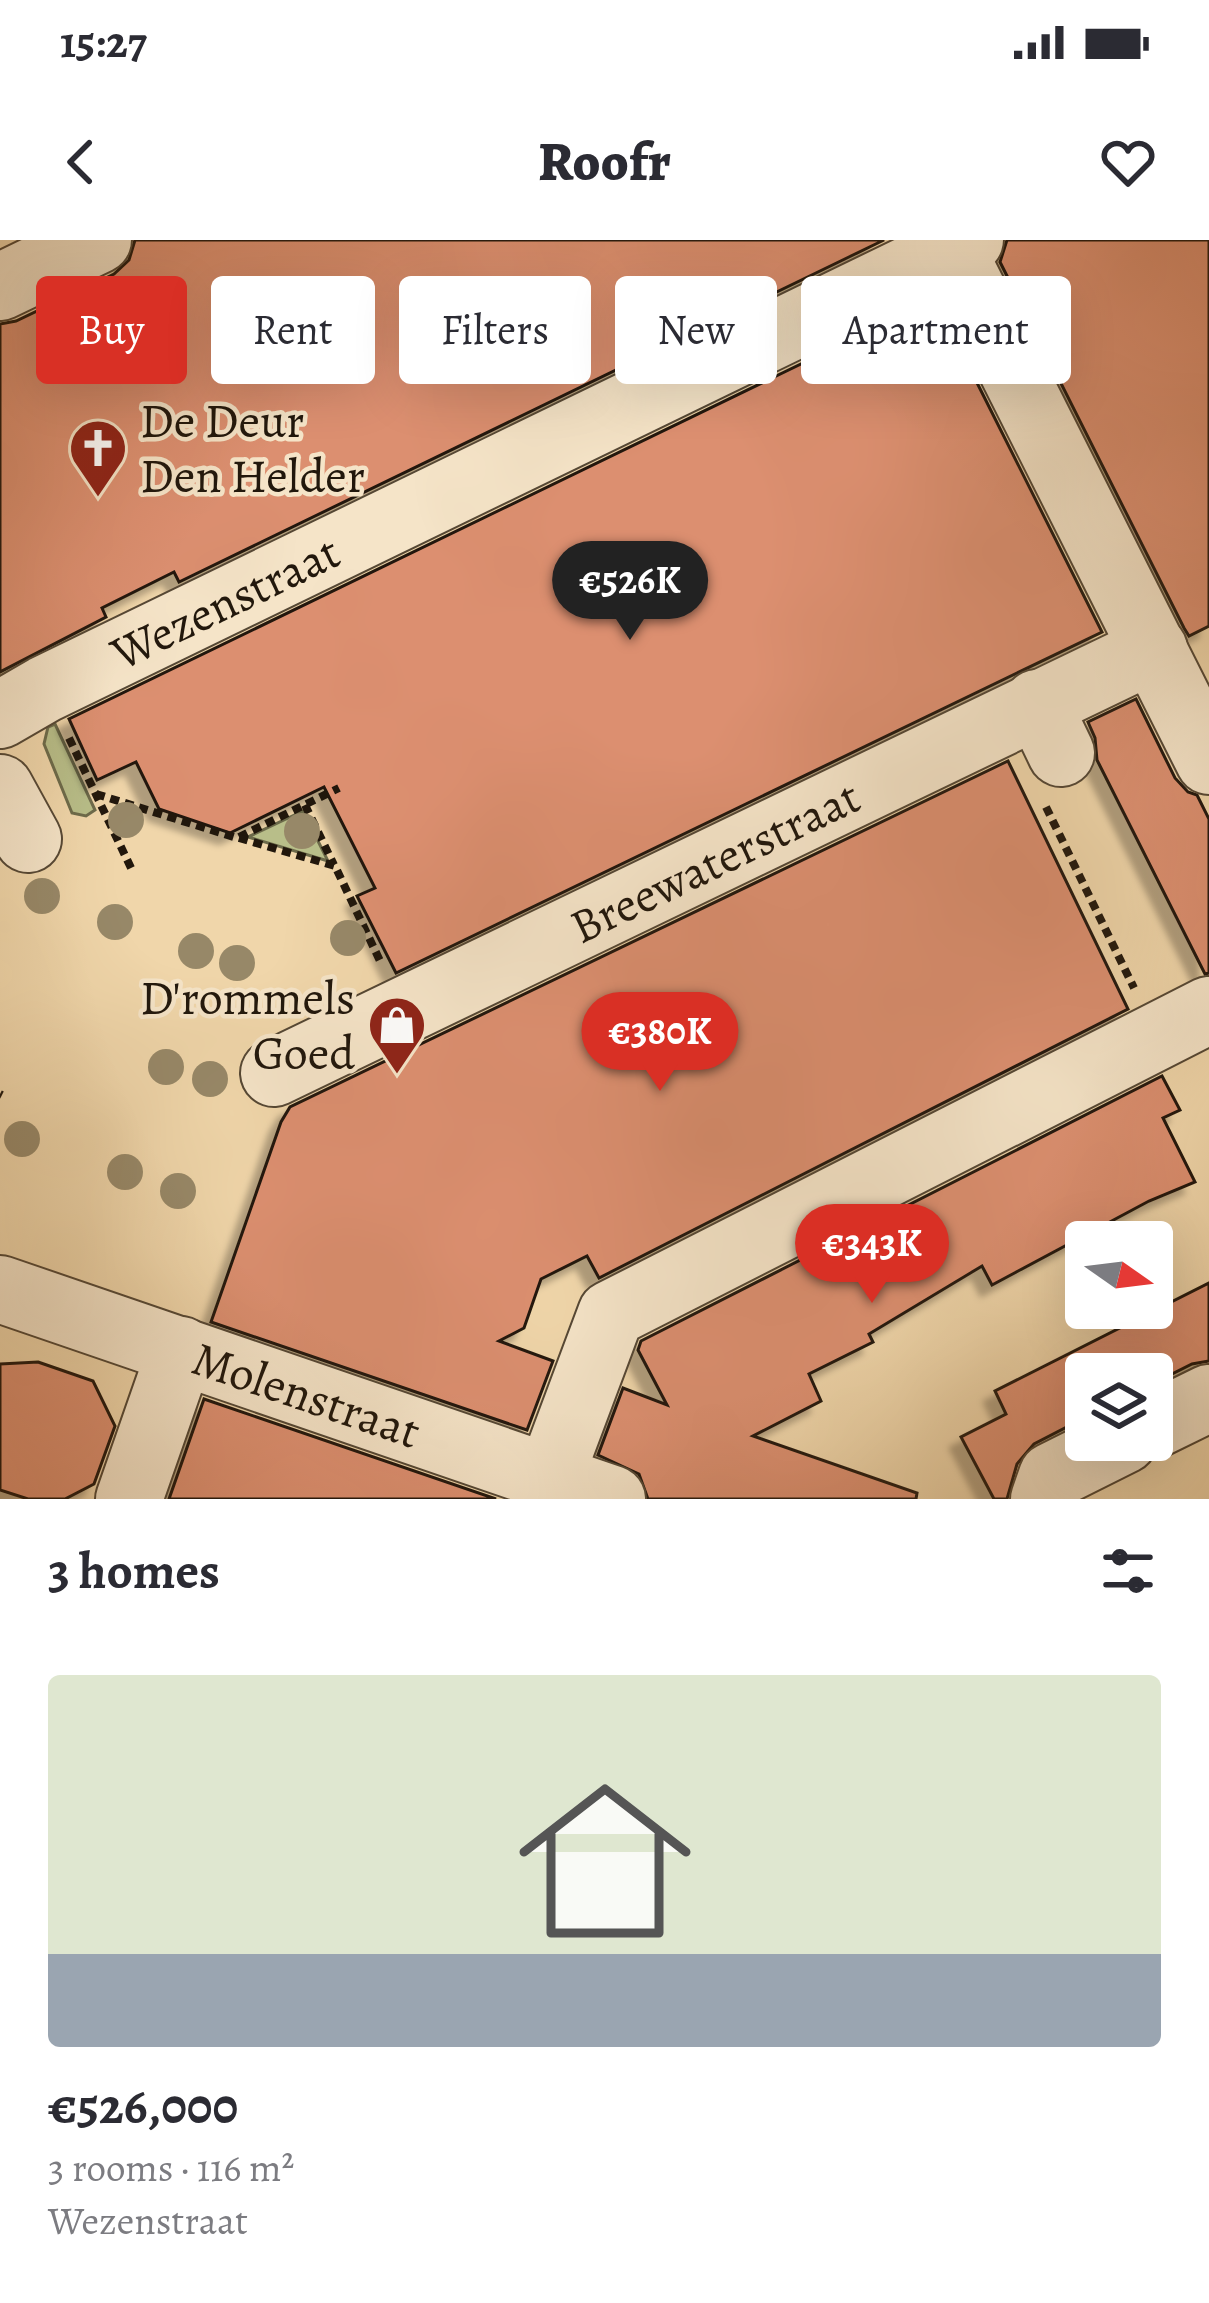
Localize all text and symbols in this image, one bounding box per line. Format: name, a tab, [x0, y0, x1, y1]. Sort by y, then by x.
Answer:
text: 15:27	[60, 11, 147, 73]
text: Roofr	[538, 125, 671, 199]
icon: back	[48, 129, 114, 195]
icon: heart	[1095, 129, 1161, 195]
chip: Buy	[36, 276, 187, 384]
chip: Rent	[211, 276, 375, 384]
chip: Filters	[399, 276, 591, 384]
chip: New	[615, 276, 777, 384]
chip: Apartment	[801, 276, 1071, 384]
place label: De Deur Den Helder	[140, 388, 365, 509]
church icon: De Deur Den Helder	[67, 417, 129, 499]
street label: Wezenstraat	[99, 519, 351, 686]
pin: €526K	[546, 541, 714, 643]
text: €526K	[579, 553, 681, 606]
street label: Breewaterstraat	[559, 764, 871, 960]
place label: D'rommels Goed	[140, 965, 355, 1086]
pin: €380K	[576, 992, 744, 1094]
shop icon: D'rommels Goed	[366, 994, 428, 1076]
text: €380K	[608, 1004, 712, 1057]
pin: €343K	[788, 1204, 956, 1306]
text: €343K	[822, 1216, 922, 1269]
north arrow	[1065, 1221, 1173, 1329]
map controls	[1065, 1221, 1173, 1461]
street label: Molenstraat	[183, 1325, 429, 1465]
button: layers	[1065, 1353, 1173, 1461]
text: 3 homes	[48, 1536, 220, 1606]
icon: filters	[1095, 1538, 1161, 1604]
icon: home	[497, 1753, 713, 1969]
text: €526,000	[48, 2071, 238, 2141]
text: 3 rooms · 116 m²	[48, 2141, 294, 2194]
text: Wezenstraat	[48, 2194, 248, 2247]

